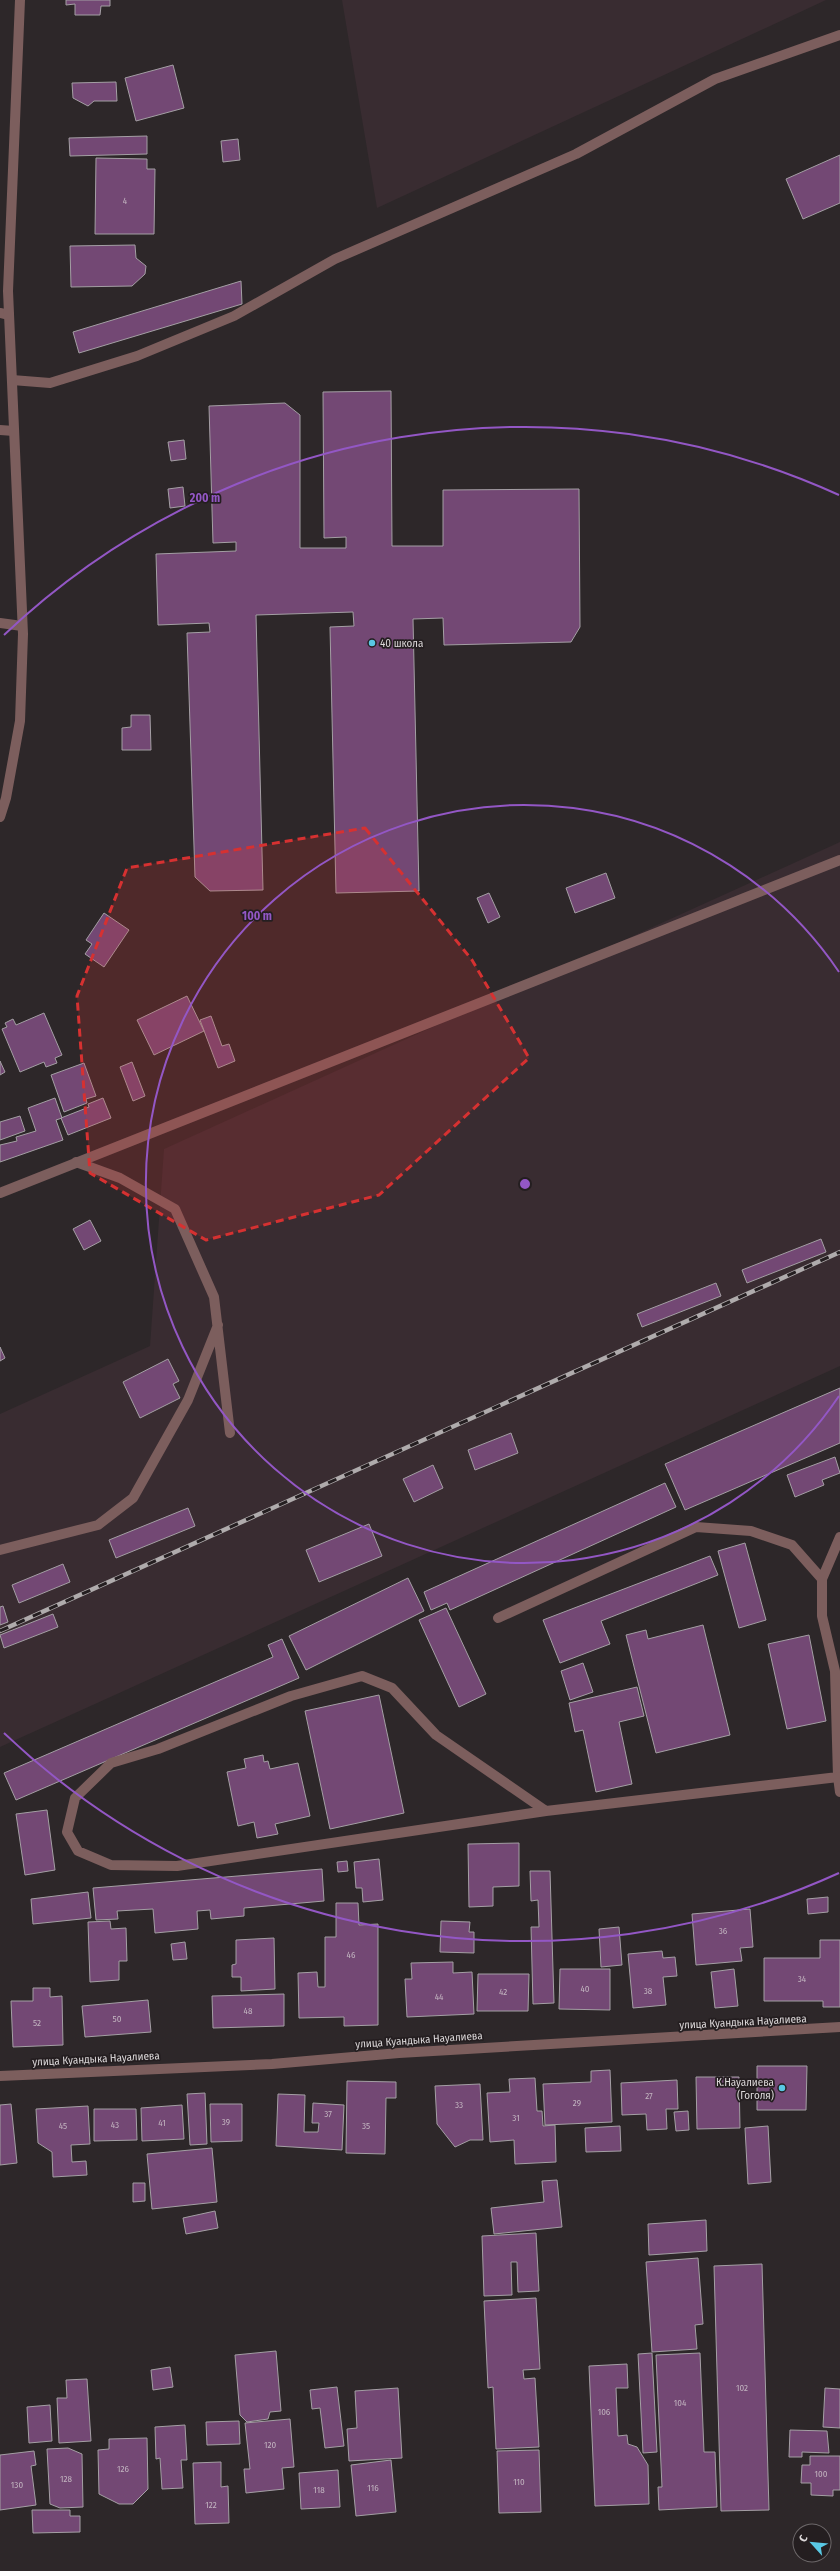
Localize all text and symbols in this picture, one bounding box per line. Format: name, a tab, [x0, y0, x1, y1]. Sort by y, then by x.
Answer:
house number: 4	[123, 196, 128, 206]
text: 200 m	[189, 491, 220, 505]
place label: 40 школа	[380, 637, 423, 650]
marker: 40 школа	[367, 638, 377, 648]
text: 100 m	[242, 909, 272, 923]
centre of rings	[518, 1177, 532, 1191]
house number: 36	[719, 1926, 728, 1936]
house number: 46	[347, 1950, 356, 1960]
house number: 34	[798, 1974, 807, 1984]
house number: 40	[580, 1984, 590, 1994]
house number: 38	[644, 1986, 653, 1996]
house number: 42	[499, 1987, 507, 1997]
house number: 44	[435, 1992, 444, 2002]
house number: 48	[244, 2006, 253, 2016]
street label: улица Куандыка Науалиева	[679, 2012, 807, 2032]
house number: 50	[113, 2014, 122, 2024]
house number: 52	[33, 2018, 41, 2028]
street label: улица Куандыка Науалиева	[355, 2029, 483, 2051]
street label: улица Куандыка Науалиева	[32, 2049, 160, 2069]
place label: К.Науалиева (Гоголя)	[716, 2076, 774, 2102]
marker: К.Науалиева (Гоголя)	[777, 2083, 787, 2093]
house number: 27	[645, 2091, 653, 2101]
house number: 29	[573, 2098, 581, 2108]
house number: 33	[455, 2100, 463, 2110]
house number: 37	[324, 2109, 332, 2119]
house number: 31	[512, 2113, 520, 2123]
house number: 39	[222, 2117, 230, 2127]
house number: 41	[158, 2118, 166, 2128]
house number: 43	[111, 2120, 119, 2130]
house number: 45	[59, 2121, 67, 2131]
house number: 35	[362, 2121, 370, 2131]
house number: 102	[736, 2383, 748, 2393]
house number: 104	[674, 2398, 687, 2408]
house number: 106	[598, 2407, 611, 2417]
house number: 120	[264, 2440, 276, 2450]
house number: 126	[117, 2464, 130, 2474]
house number: 100	[815, 2469, 828, 2479]
house number: 128	[60, 2474, 72, 2484]
house number: 110	[513, 2477, 525, 2487]
house number: 130	[11, 2480, 23, 2490]
house number: 116	[367, 2483, 379, 2493]
house number: 118	[313, 2485, 325, 2495]
house number: 122	[205, 2500, 217, 2510]
north arrow	[792, 2523, 832, 2563]
text: С	[796, 2533, 811, 2544]

